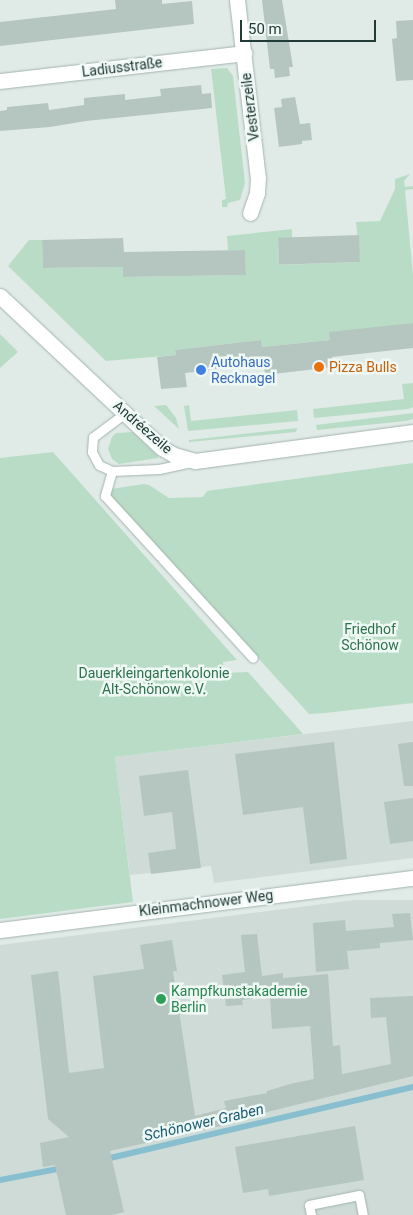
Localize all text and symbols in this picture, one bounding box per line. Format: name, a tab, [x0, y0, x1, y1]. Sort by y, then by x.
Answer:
scale bar	[243, 10, 379, 42]
text: 50 m	[248, 20, 282, 38]
street label: Ladiusstraße	[81, 54, 163, 80]
street label: Vesterzeile	[237, 72, 263, 142]
place label: Autohaus Recknagel	[211, 354, 276, 387]
place label: Pizza Bulls	[329, 359, 397, 375]
marker: Pizza Bulls	[313, 361, 325, 373]
marker: Autohaus Recknagel	[195, 364, 207, 376]
street label: Andréezeile	[110, 397, 176, 457]
park label: Friedhof Schönow	[341, 621, 399, 654]
park label: Dauerkleingartenkolonie Alt-Schönow e.V.	[78, 665, 230, 698]
street label: Kleinmachnower Weg	[138, 886, 274, 920]
place label: Kampfkunstakademie Berlin	[171, 983, 308, 1016]
marker: Kampfkunstakademie Berlin	[155, 993, 167, 1005]
water label: Schönower Graben	[142, 1100, 266, 1146]

